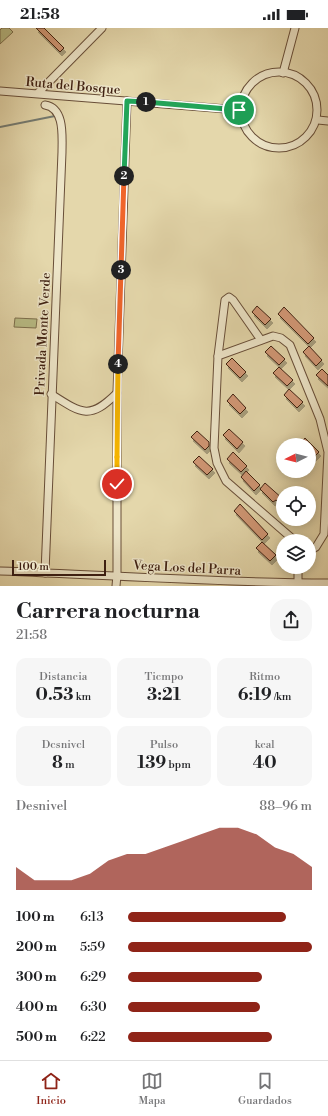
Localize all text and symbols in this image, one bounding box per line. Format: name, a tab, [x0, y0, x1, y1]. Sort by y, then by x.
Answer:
text: 21:58	[20, 5, 60, 24]
street label: Ruta del Bosque	[25, 74, 121, 98]
pin: 1	[136, 92, 156, 112]
pin	[222, 93, 256, 127]
text: 1	[143, 95, 149, 109]
icon: arrive	[228, 99, 250, 121]
pin: 2	[114, 166, 134, 186]
text: 2	[121, 169, 127, 183]
pin: 3	[111, 260, 131, 280]
text: 3	[118, 263, 124, 277]
street label: Privada Monte Verde	[32, 272, 54, 396]
pin: 4	[108, 354, 128, 374]
text: 4	[114, 357, 122, 371]
north arrow	[276, 438, 316, 478]
map controls	[276, 438, 316, 574]
pin	[100, 467, 134, 501]
icon: check	[106, 473, 128, 495]
button: locate	[276, 486, 316, 526]
button: layers	[276, 534, 316, 574]
street label: Vega Los del Parra	[131, 557, 242, 579]
scale bar	[12, 558, 106, 577]
text: 100 m	[18, 560, 49, 574]
text: Carrera nocturna	[16, 598, 200, 625]
button: share	[270, 599, 312, 641]
text: 21:58	[16, 627, 47, 643]
text: Distancia	[39, 670, 87, 684]
text: Tiempo	[145, 670, 183, 684]
text: Ritmo	[249, 670, 280, 684]
text: 0.53	[36, 684, 73, 706]
text: 3:21	[147, 684, 181, 706]
text: 6:19	[238, 684, 272, 706]
text: km	[73, 690, 91, 704]
text: /km	[272, 690, 292, 704]
text: Desnivel	[42, 738, 85, 752]
text: Pulso	[150, 738, 178, 752]
text: kcal	[255, 738, 275, 752]
text: 8	[52, 752, 63, 774]
text: 139	[137, 752, 166, 774]
text: 40	[253, 752, 277, 774]
text: m	[63, 758, 75, 772]
text: bpm	[166, 758, 191, 772]
text: Desnivel	[16, 798, 67, 814]
text: 88–96 m	[259, 798, 312, 814]
text: 100 m	[16, 909, 55, 925]
text: 6:13	[80, 909, 104, 925]
text: 200 m	[16, 939, 57, 955]
text: 5:59	[80, 939, 105, 955]
text: 300 m	[16, 969, 57, 985]
text: 6:29	[80, 969, 106, 985]
text: 400 m	[16, 999, 58, 1015]
text: 6:30	[80, 999, 107, 1015]
text: 500 m	[16, 1029, 57, 1045]
text: 6:22	[80, 1029, 106, 1045]
tab: Inicio	[36, 1070, 66, 1108]
tab: Mapa	[138, 1070, 166, 1108]
tab: Guardados	[238, 1070, 292, 1108]

